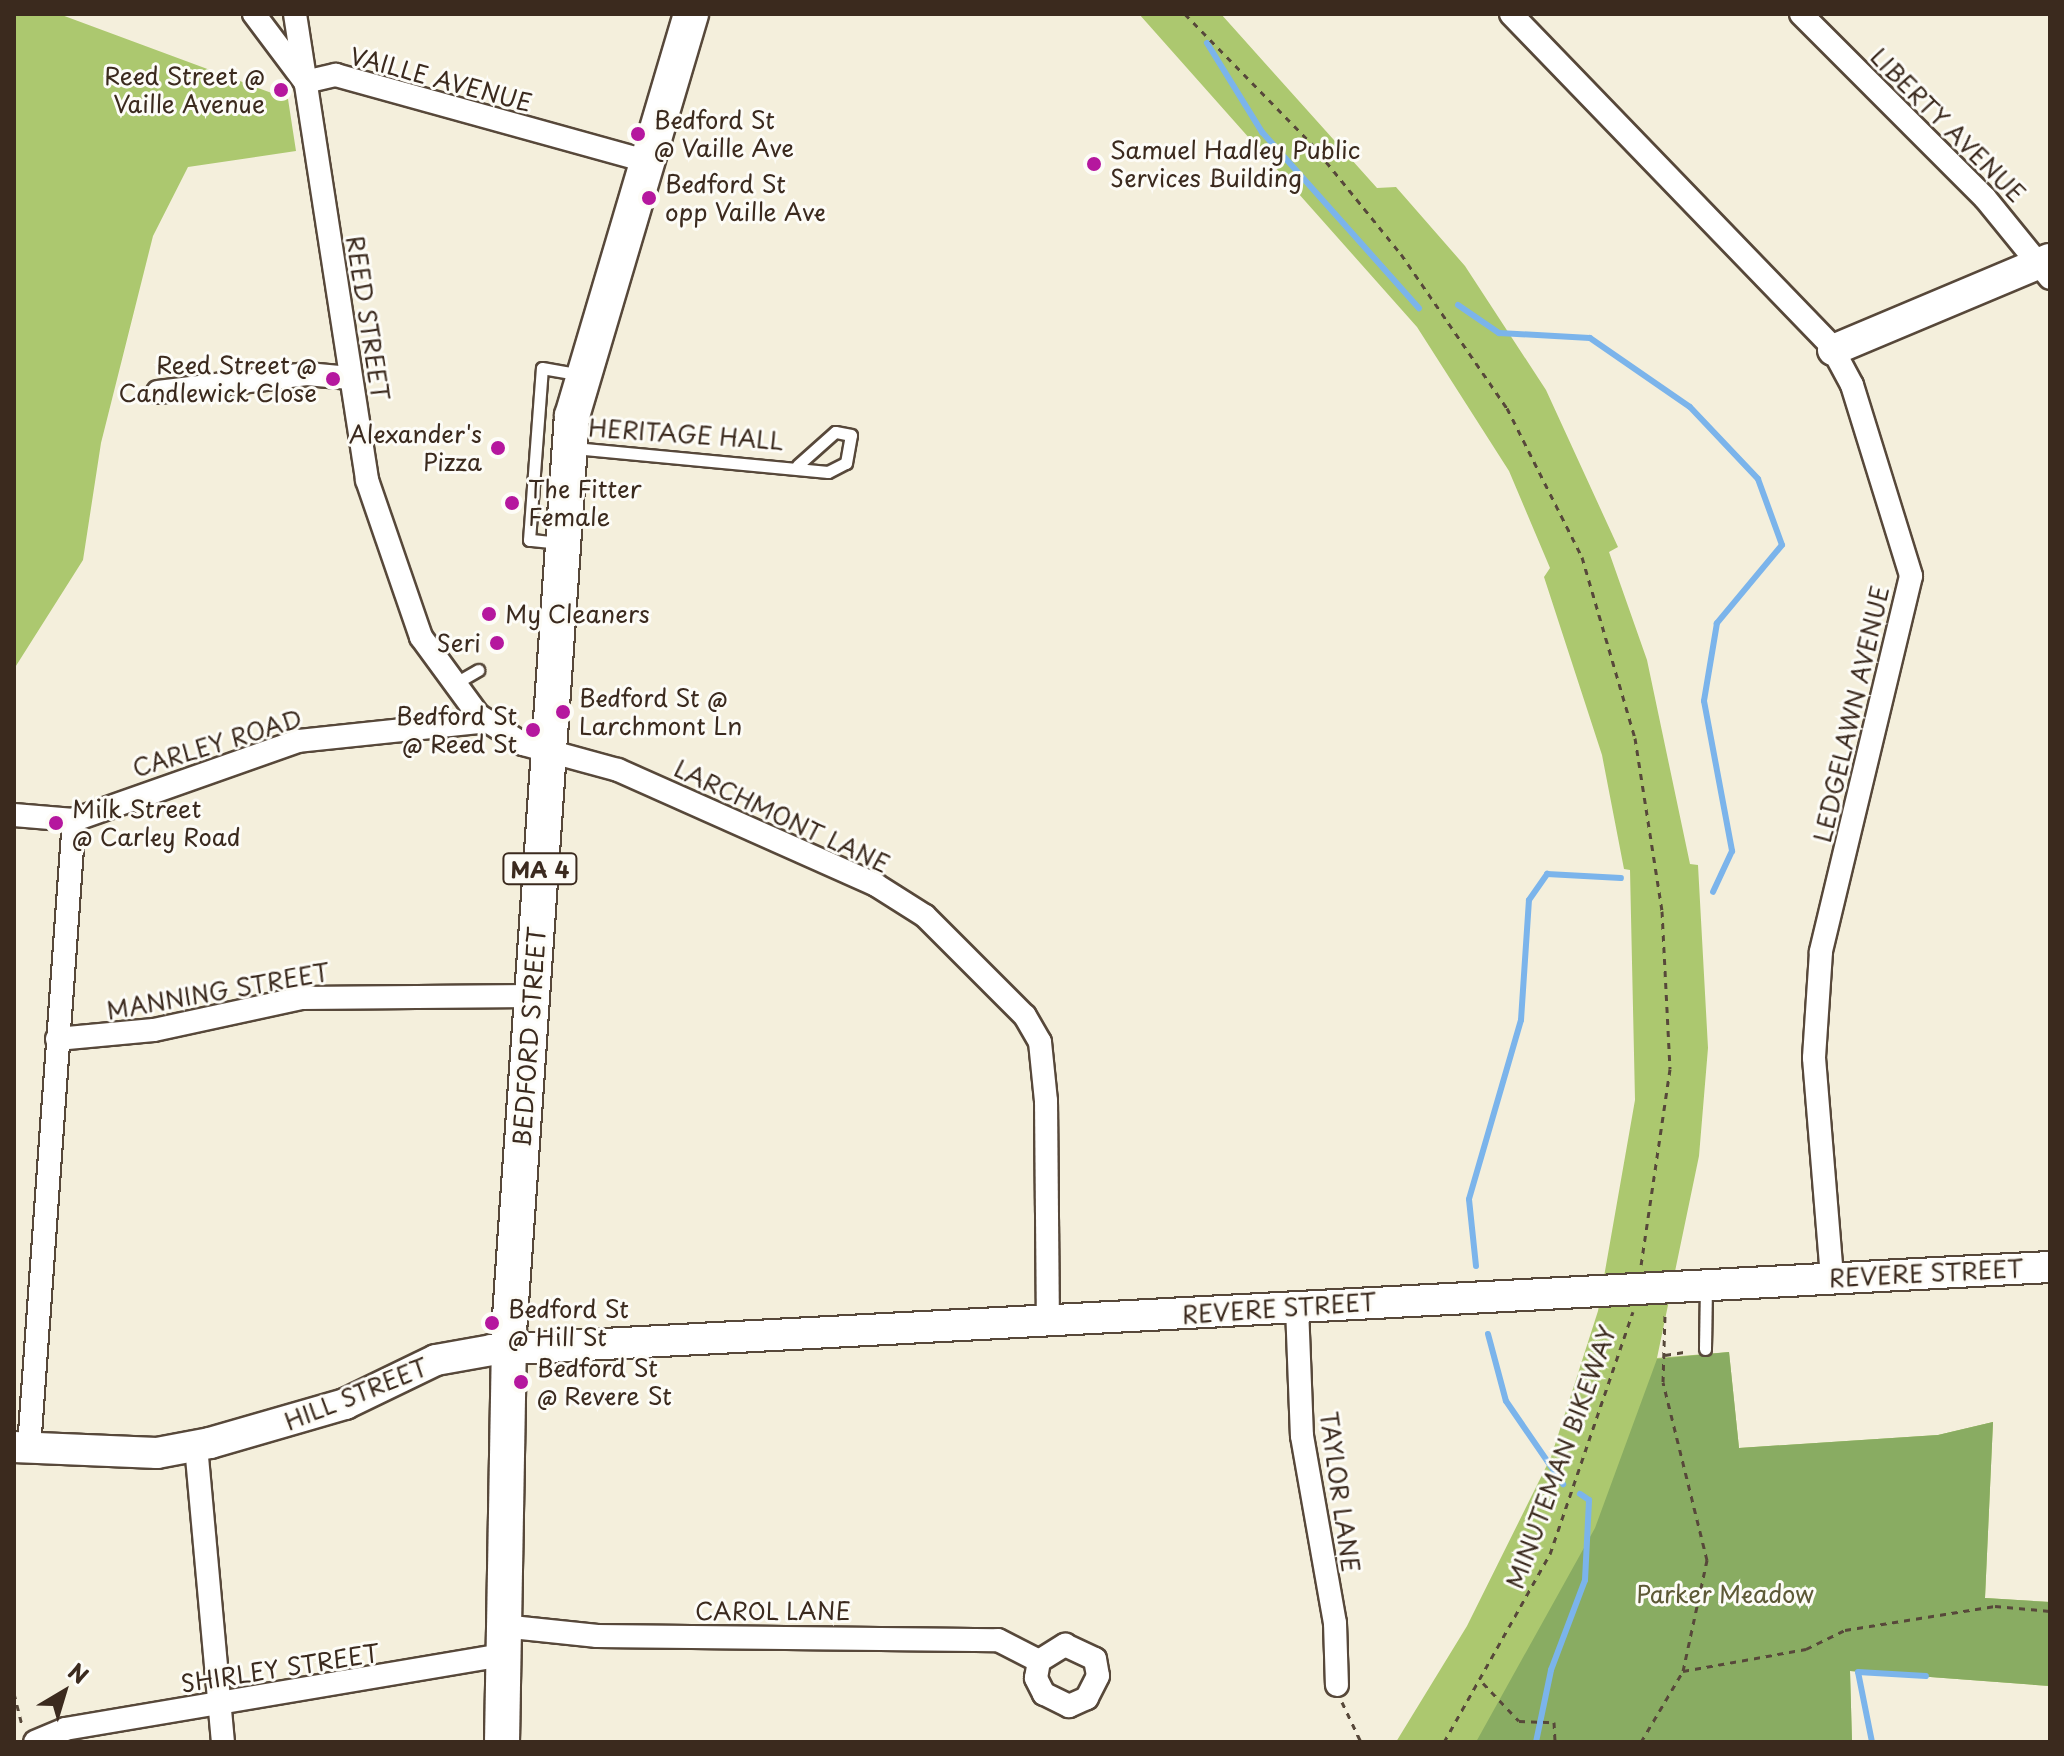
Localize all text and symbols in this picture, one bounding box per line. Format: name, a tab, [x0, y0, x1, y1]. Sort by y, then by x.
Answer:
street label: VAILLE AVENUE	[346, 41, 536, 117]
street label: LIBERTY AVENUE	[1864, 41, 2032, 209]
place label: Reed Street @ Vaille Avenue	[102, 62, 265, 118]
marker: Reed Street @ Vaille Avenue	[272, 81, 290, 99]
place label: Bedford St @ Vaille Ave	[654, 106, 795, 162]
marker: Bedford St @ Vaille Ave	[629, 125, 647, 143]
place label: Samuel Hadley Public Services Building	[1110, 136, 1361, 192]
marker: Samuel Hadley Public Services Building	[1085, 155, 1103, 173]
place label: Bedford St opp Vaille Ave	[665, 170, 827, 226]
marker: Bedford St opp Vaille Ave	[640, 189, 658, 207]
street label: REED STREET	[341, 233, 395, 403]
place label: Reed Street @ Candlewick Close	[117, 351, 317, 407]
marker: Reed Street @ Candlewick Close	[324, 370, 342, 388]
street label: HERITAGE HALL	[587, 413, 785, 455]
place label: Alexander's Pizza	[349, 420, 482, 476]
marker: Alexander's Pizza	[489, 439, 507, 457]
place label: The Fitter Female	[528, 475, 642, 531]
marker: The Fitter Female	[503, 494, 521, 512]
street label: LEDGELAWN AVENUE	[1807, 581, 1895, 847]
place label: My Cleaners	[505, 600, 651, 628]
marker: My Cleaners	[480, 605, 498, 623]
place label: Seri	[437, 629, 481, 657]
marker: Seri	[488, 634, 506, 652]
place label: Bedford St @ Larchmont Ln	[579, 684, 742, 740]
place label: Bedford St @ Reed St	[396, 702, 517, 758]
street label: CARLEY ROAD	[128, 703, 306, 783]
marker: Bedford St @ Larchmont Ln	[554, 703, 572, 721]
marker: Bedford St @ Reed St	[524, 721, 542, 739]
street label: LARCHMONT LANE	[670, 753, 894, 879]
place label: Milk Street @ Carley Road	[72, 795, 243, 851]
marker: Milk Street @ Carley Road	[47, 814, 65, 832]
road number: MA 4	[502, 851, 578, 887]
street label: BEDFORD STREET	[507, 925, 551, 1149]
street label: MANNING STREET	[103, 957, 333, 1025]
street label: REVERE STREET	[1826, 1253, 2026, 1293]
street label: REVERE STREET	[1179, 1287, 1379, 1329]
place label: Bedford St @ Hill St	[508, 1295, 629, 1351]
marker: Bedford St @ Hill St	[483, 1314, 501, 1332]
street label: MINUTEMAN BIKEWAY	[1500, 1322, 1622, 1592]
street label: HILL STREET	[278, 1351, 434, 1437]
place label: Bedford St @ Revere St	[537, 1354, 675, 1410]
marker: Bedford St @ Revere St	[512, 1373, 530, 1391]
street label: TAYLOR LANE	[1314, 1408, 1366, 1576]
park label: Parker Meadow	[1635, 1580, 1815, 1608]
street label: CAROL LANE	[693, 1597, 853, 1625]
street label: SHIRLEY STREET	[177, 1638, 383, 1698]
north arrow	[24, 1652, 104, 1732]
text: N	[62, 1654, 96, 1691]

